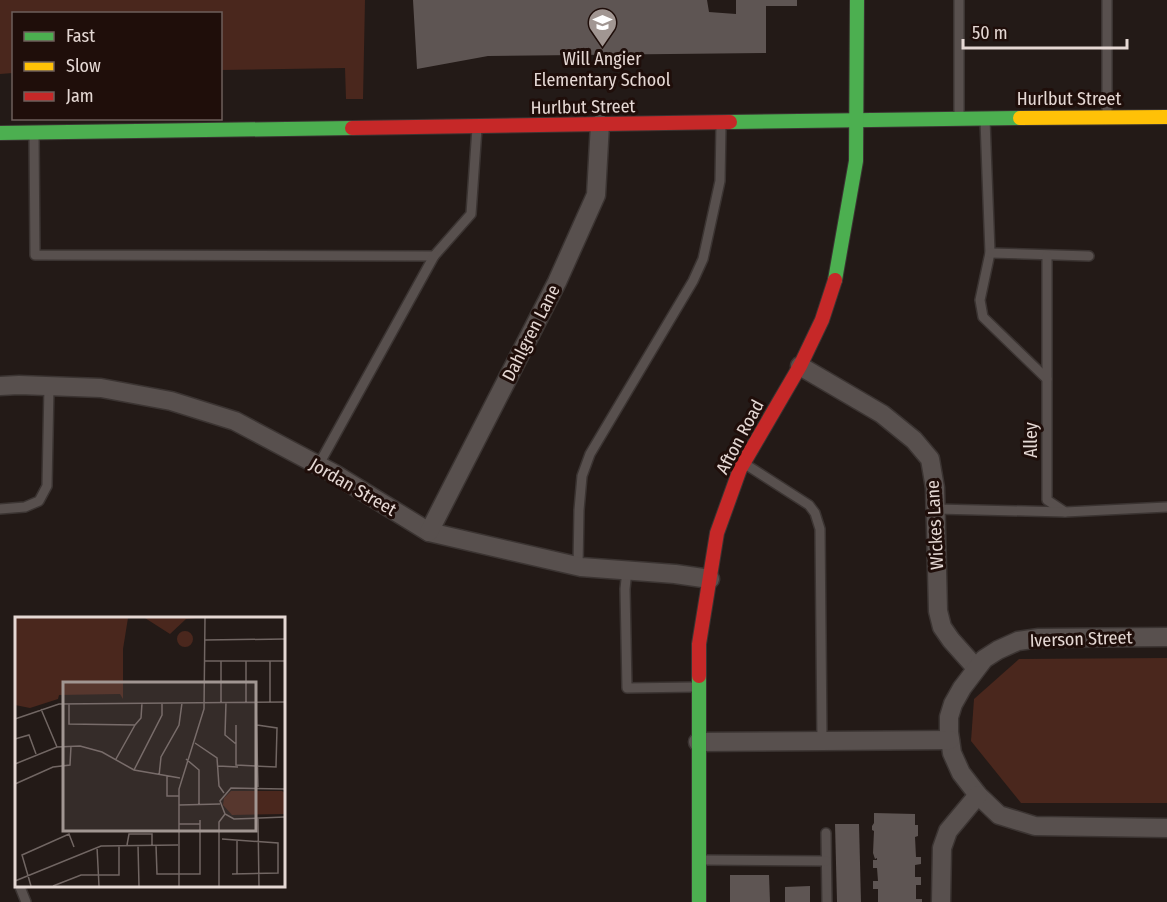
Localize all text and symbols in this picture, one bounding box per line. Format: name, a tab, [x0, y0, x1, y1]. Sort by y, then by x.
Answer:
school or university icon: Will Angier Elementary School	[586, 6, 618, 48]
legend	[12, 12, 222, 120]
scale bar	[963, 12, 1126, 50]
text: 50 m	[972, 22, 1008, 44]
text: Fast	[66, 25, 95, 47]
place label: Will Angier Elementary School	[533, 48, 671, 91]
text: Slow	[66, 55, 101, 77]
text: Jam	[66, 85, 94, 107]
street label: Hurlbut Street	[1017, 88, 1121, 110]
street label: Hurlbut Street	[530, 95, 636, 119]
street label: Dahlgren Lane	[497, 281, 565, 385]
street label: Afton Road	[711, 396, 769, 478]
street label: Alley	[1020, 422, 1042, 458]
street label: Jordan Street	[306, 453, 400, 521]
street label: Wickes Lane	[922, 479, 948, 570]
inset map	[15, 617, 285, 887]
street label: Iverson Street	[1029, 626, 1133, 652]

